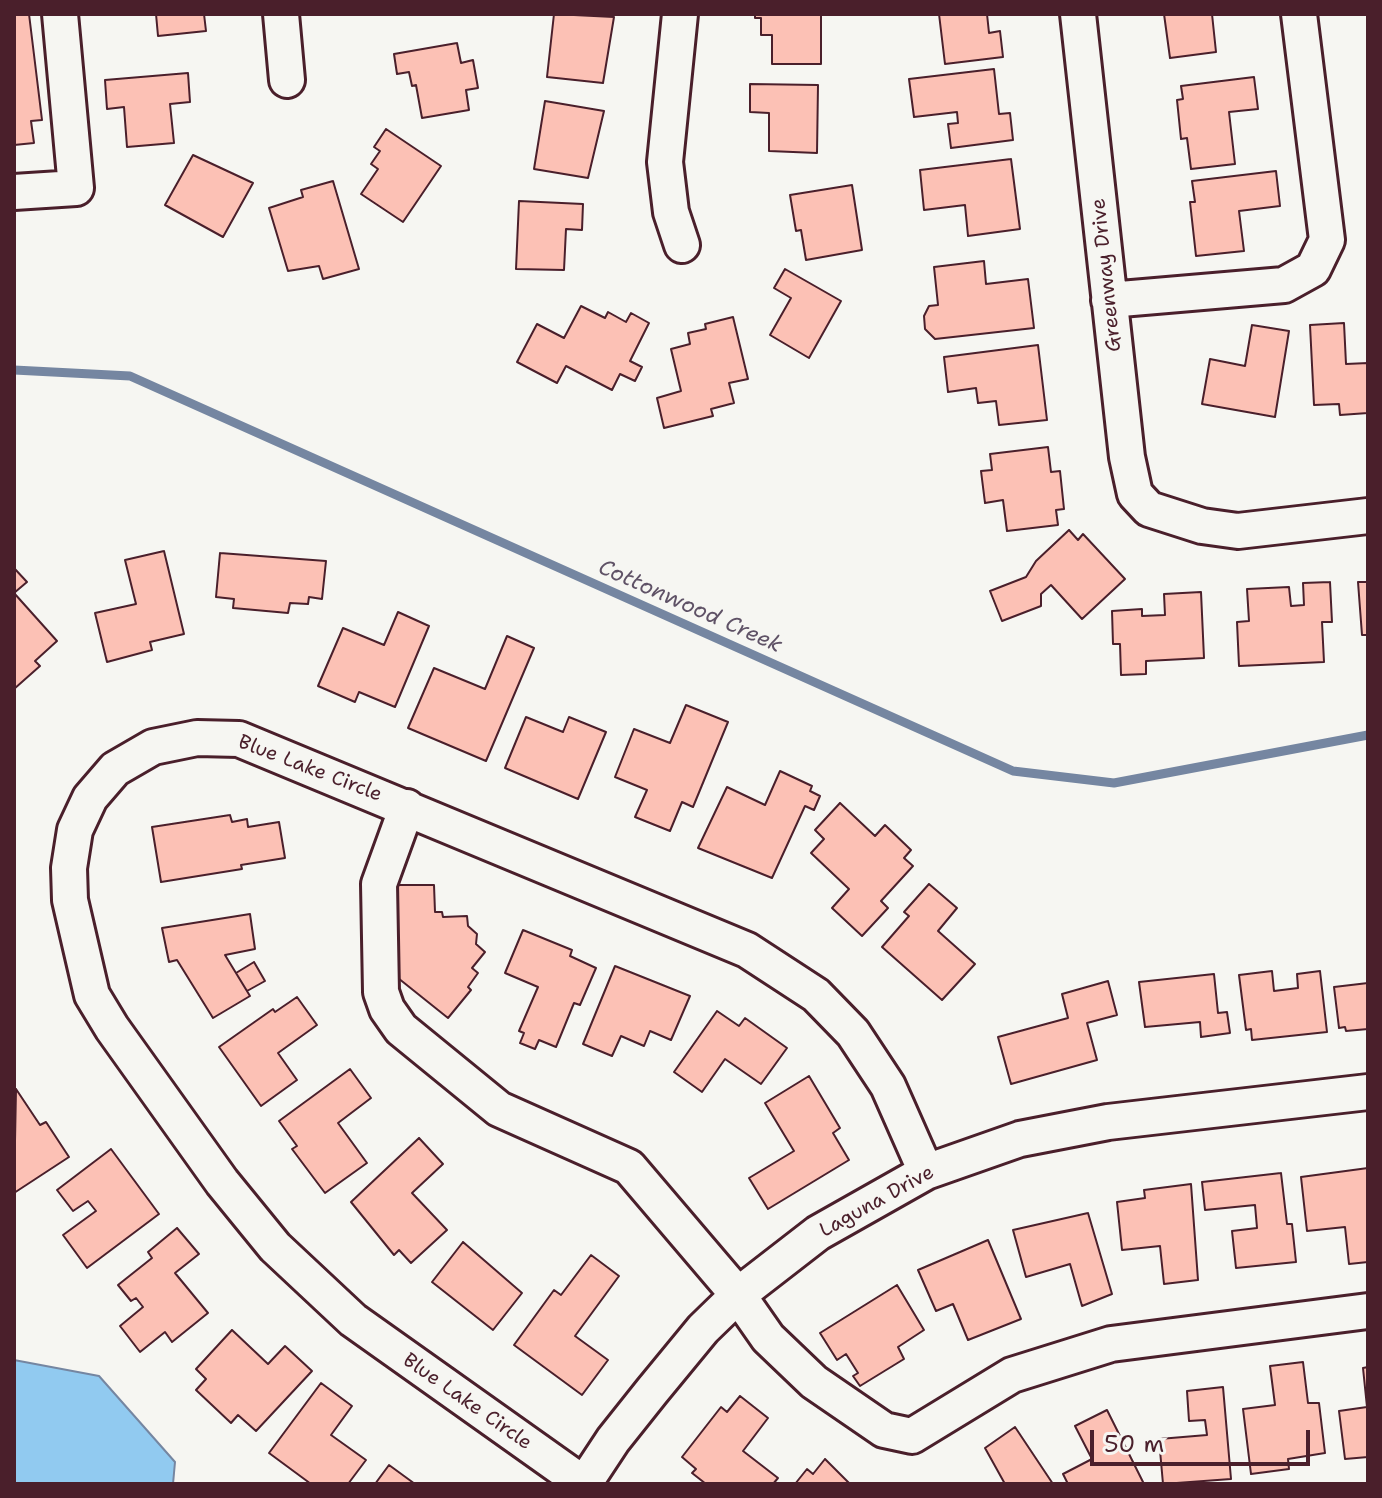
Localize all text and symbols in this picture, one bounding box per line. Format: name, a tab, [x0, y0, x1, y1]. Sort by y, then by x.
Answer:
street label: Greenway Drive	[1087, 197, 1127, 353]
water label: Cottonwood Creek	[594, 555, 786, 659]
street label: Blue Lake Circle	[235, 731, 385, 807]
street label: Laguna Drive	[816, 1161, 938, 1243]
street label: Blue Lake Circle	[398, 1349, 536, 1455]
scale bar	[1094, 1414, 1314, 1464]
text: 50 m	[1104, 1428, 1164, 1460]

